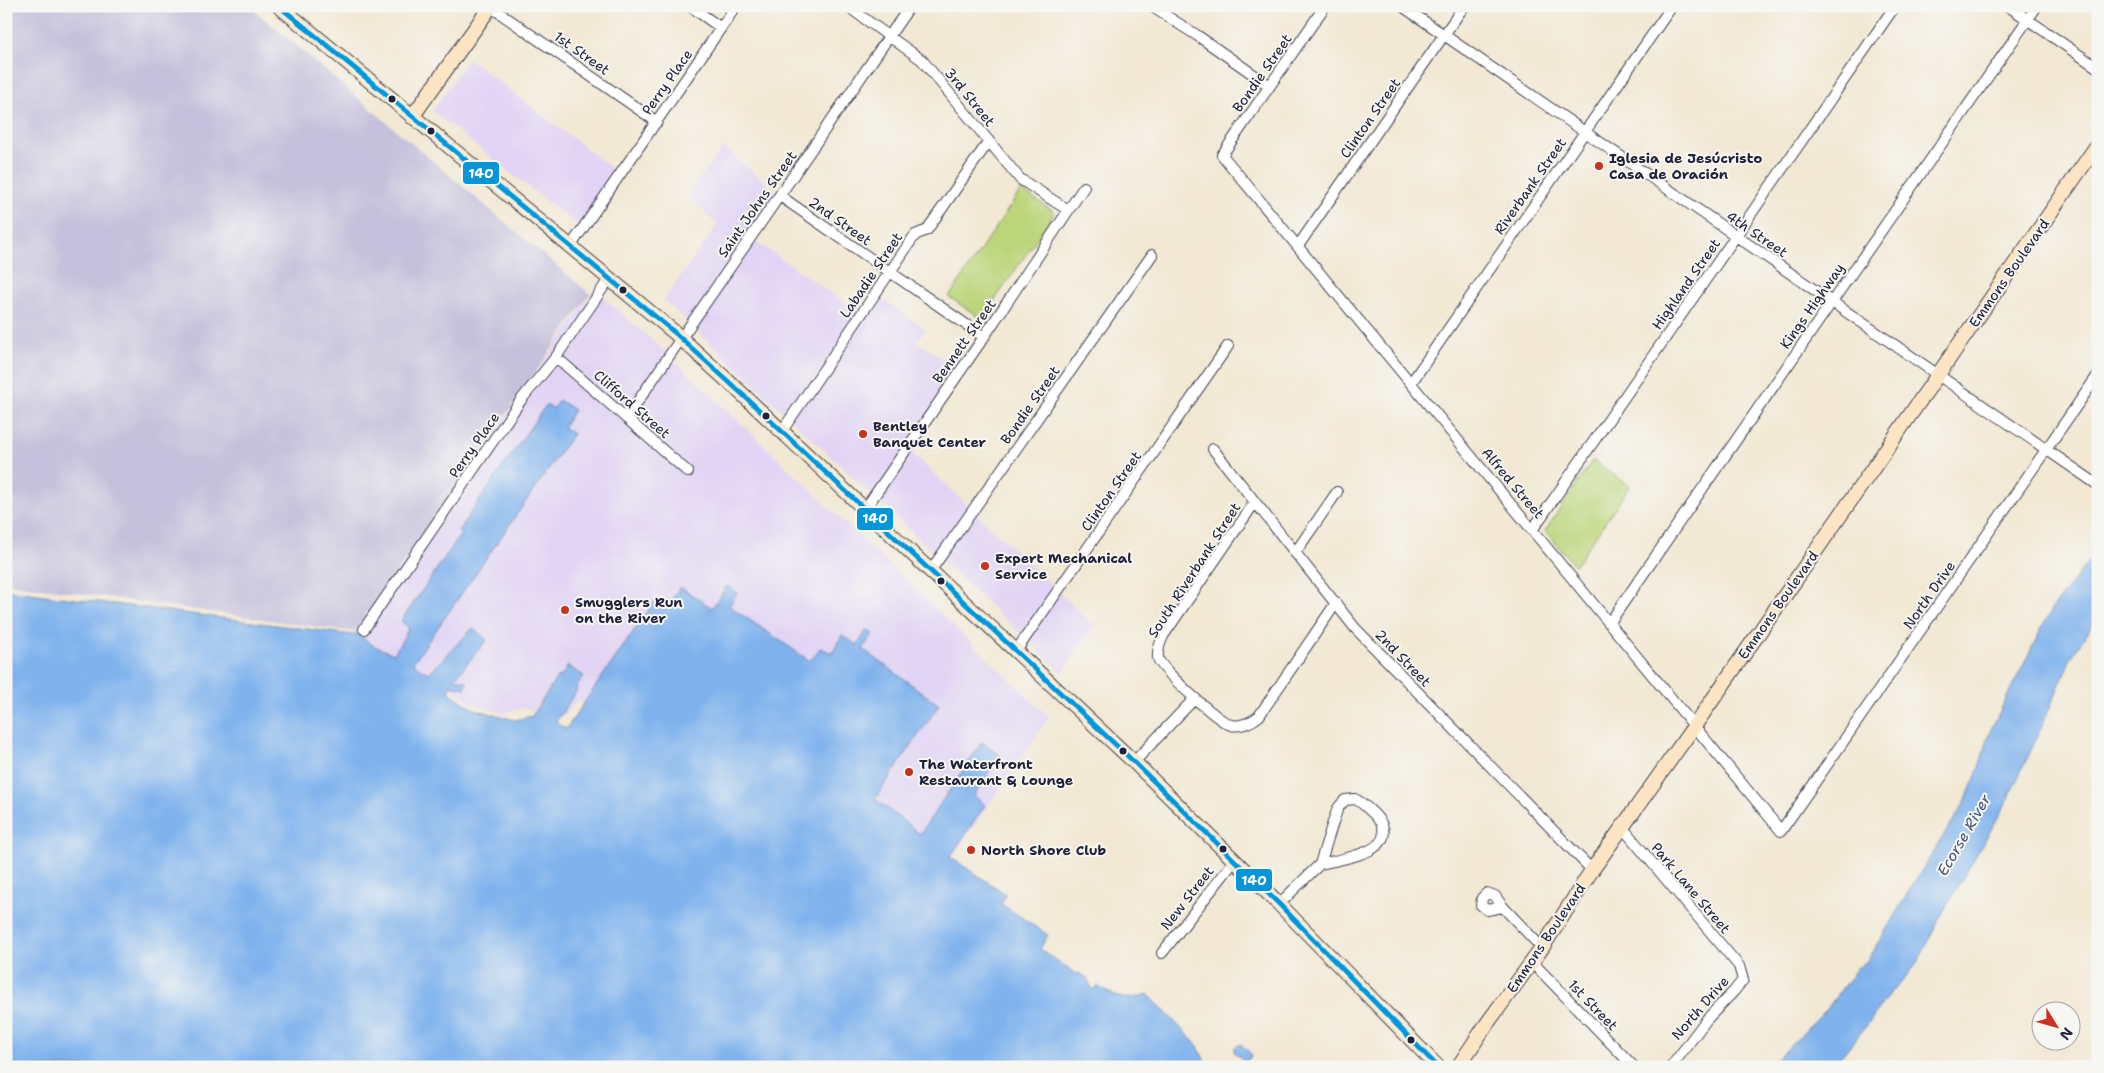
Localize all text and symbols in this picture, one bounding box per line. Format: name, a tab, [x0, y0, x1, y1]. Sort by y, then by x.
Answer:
street label: 1st Street	[551, 27, 613, 79]
street label: Bondie Street	[1228, 30, 1296, 116]
street label: Perry Place	[638, 46, 696, 118]
street label: 3rd Street	[941, 64, 999, 130]
street label: Clinton Street	[1336, 75, 1404, 161]
unlabelled marker	[387, 94, 397, 104]
unlabelled marker	[426, 126, 436, 136]
street label: Riverbank Street	[1490, 134, 1570, 238]
street label: Saint Johns Street	[714, 147, 800, 261]
place label: Iglesia de Jesúcristo Casa de Oración	[1609, 149, 1762, 183]
marker: Iglesia de Jesúcristo Casa de Oración	[1593, 160, 1605, 172]
line badge: 140	[462, 161, 500, 185]
text: 140	[468, 164, 494, 182]
street label: 2nd Street	[805, 193, 875, 249]
street label: 4th Street	[1723, 207, 1791, 261]
street label: Emmons Boulevard	[1965, 215, 2053, 331]
street label: Labadie Street	[836, 229, 906, 321]
street label: Highland Street	[1648, 235, 1724, 333]
street label: Kings Highway	[1776, 260, 1848, 352]
unlabelled marker	[618, 285, 628, 295]
street label: Bennett Street	[928, 295, 1000, 387]
street label: Bondie Street	[996, 362, 1064, 448]
street label: Clifford Street	[590, 366, 674, 442]
street label: Perry Place	[445, 409, 503, 481]
unlabelled marker	[761, 411, 771, 421]
place label: Bentley Banquet Center	[873, 417, 987, 451]
marker: Bentley Banquet Center	[857, 428, 869, 440]
street label: Alfred Street	[1478, 444, 1548, 522]
street label: Clinton Street	[1077, 448, 1145, 534]
street label: South Riverbank Street	[1144, 499, 1244, 641]
line badge: 140	[856, 507, 894, 531]
text: 140	[862, 509, 888, 527]
street label: Emmons Boulevard	[1734, 547, 1822, 663]
place label: Expert Mechanical Service	[995, 549, 1132, 583]
street label: North Drive	[1899, 558, 1959, 632]
marker: Expert Mechanical Service	[979, 560, 991, 572]
unlabelled marker	[936, 576, 946, 586]
place label: Smugglers Run on the River	[575, 593, 683, 627]
marker: Smugglers Run on the River	[559, 604, 571, 616]
street label: 2nd Street	[1371, 626, 1435, 690]
unlabelled marker	[1118, 746, 1128, 756]
place label: The Waterfront Restaurant & Lounge	[919, 755, 1073, 789]
marker: The Waterfront Restaurant & Lounge	[903, 766, 915, 778]
water label: Ecorse River	[1933, 790, 1996, 879]
street label: Park Lane Street	[1648, 839, 1734, 937]
place label: North Shore Club	[981, 841, 1107, 859]
marker: North Shore Club	[965, 844, 977, 856]
unlabelled marker	[1218, 844, 1228, 854]
street label: New Street	[1156, 862, 1218, 934]
line badge: 140	[1235, 868, 1273, 892]
text: 140	[1241, 871, 1267, 889]
street label: Emmons Boulevard	[1503, 880, 1589, 996]
street label: North Drive	[1667, 972, 1733, 1044]
street label: 1st Street	[1564, 976, 1622, 1034]
north arrow	[2032, 1000, 2082, 1050]
text: N	[2056, 1024, 2077, 1044]
unlabelled marker	[1406, 1035, 1416, 1045]

